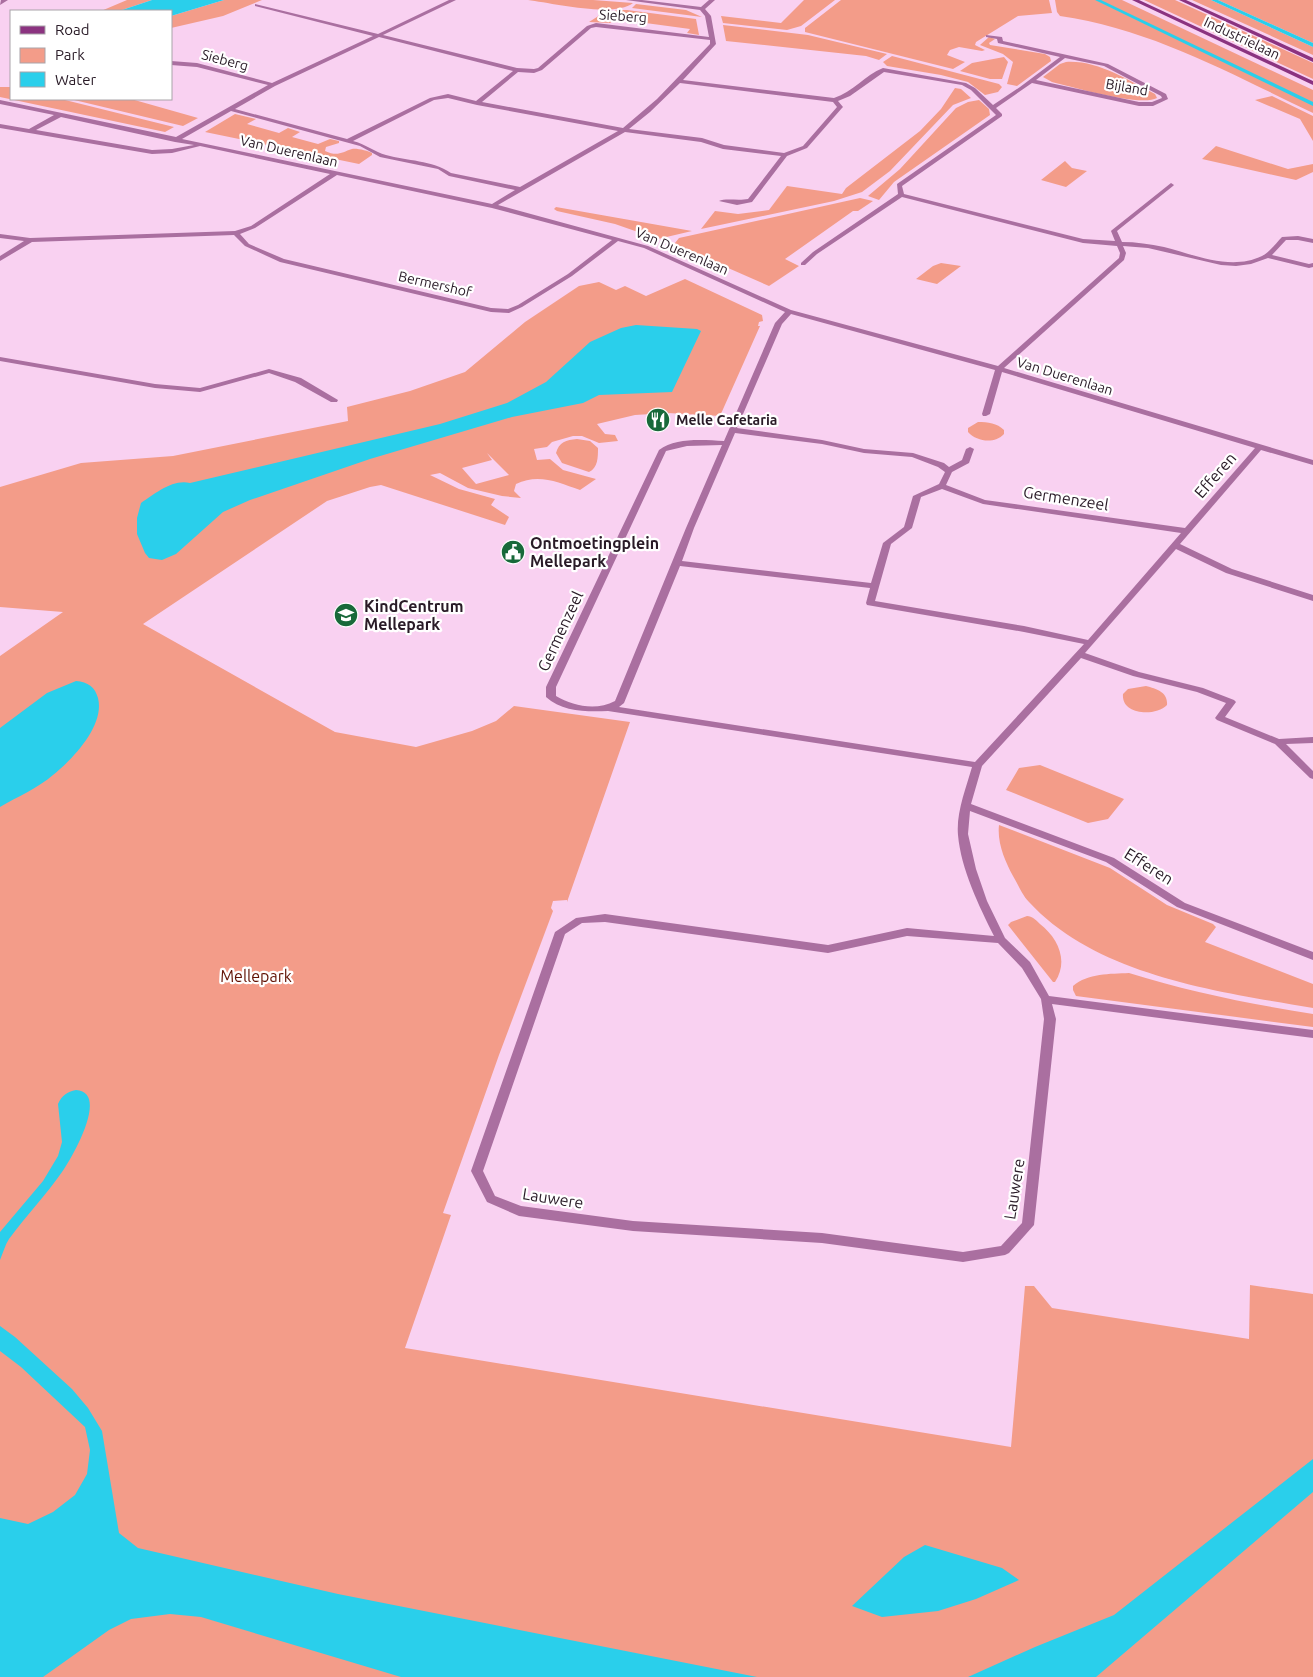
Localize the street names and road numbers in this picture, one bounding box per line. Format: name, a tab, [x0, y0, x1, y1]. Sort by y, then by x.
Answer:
street label: Sieberg	[599, 6, 647, 26]
street label: Industrielaan	[1202, 13, 1282, 63]
street label: Sieberg	[200, 46, 250, 74]
street label: Bijland	[1105, 75, 1149, 99]
street label: Van Duerenlaan	[239, 132, 339, 170]
street label: Van Duerenlaan	[633, 224, 731, 278]
street label: Bermershof	[397, 268, 474, 300]
street label: Van Duerenlaan	[1015, 354, 1115, 398]
street label: Efferen	[1190, 449, 1240, 501]
street label: Germenzeel	[1022, 482, 1110, 514]
street label: Germenzeel	[534, 588, 586, 674]
street label: Efferen	[1121, 844, 1177, 888]
street label: Lauwere	[1000, 1157, 1028, 1221]
street label: Lauwere	[521, 1184, 585, 1212]

